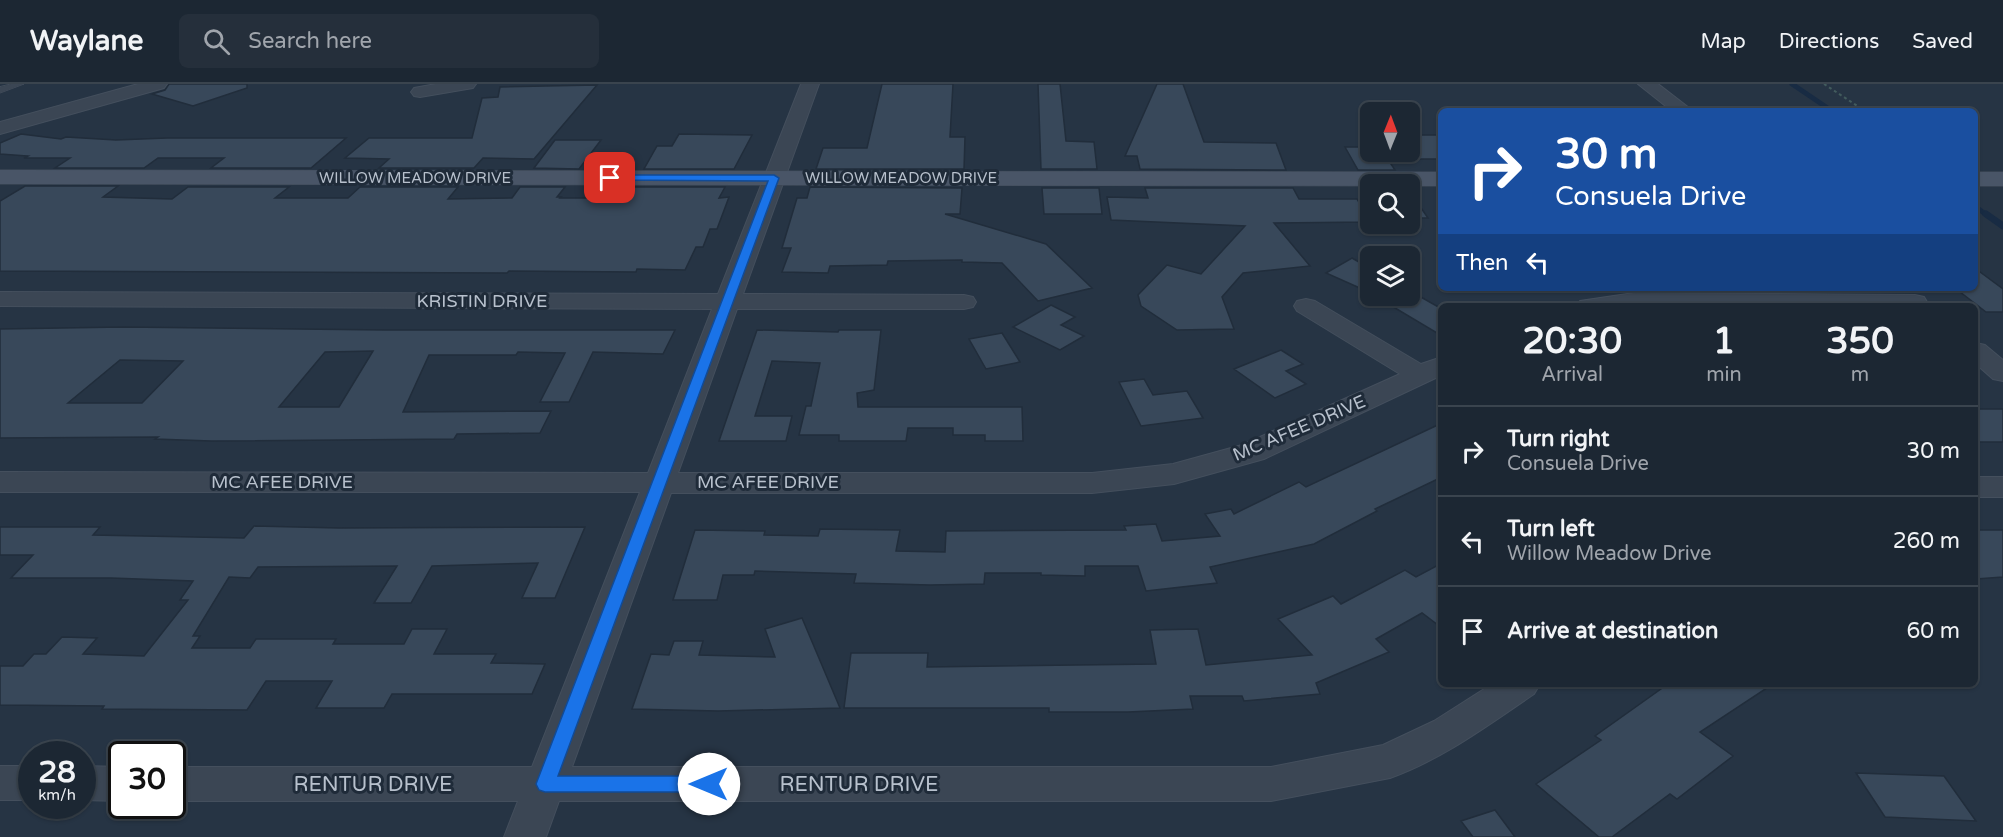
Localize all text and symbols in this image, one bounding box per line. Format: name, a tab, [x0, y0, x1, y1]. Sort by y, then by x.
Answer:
search box	[179, 14, 599, 68]
text: Waylane	[30, 24, 143, 58]
icon: search	[200, 25, 233, 58]
text: Search here	[248, 28, 372, 54]
text: Map	[1700, 29, 1746, 54]
text: Directions	[1779, 29, 1879, 54]
text: Saved	[1912, 29, 1973, 54]
north arrow	[1360, 102, 1420, 162]
map controls	[1360, 102, 1420, 306]
text: 30 m	[1555, 129, 1657, 180]
icon: right	[1456, 132, 1534, 210]
pin	[584, 152, 635, 203]
icon: arrive	[593, 161, 626, 194]
street label: WILLOW MEADOW DRIVE	[319, 169, 511, 187]
street label: WILLOW MEADOW DRIVE	[805, 169, 997, 187]
button: search	[1360, 174, 1420, 234]
text: Consuela Drive	[1555, 180, 1746, 213]
button: layers	[1360, 246, 1420, 306]
icon: left	[1521, 246, 1554, 279]
text: Then	[1456, 250, 1509, 276]
street label: KRISTIN DRIVE	[416, 290, 548, 312]
text: 20:30	[1522, 320, 1622, 363]
text: 1	[1713, 320, 1735, 363]
text: 350	[1826, 320, 1894, 363]
text: Arrival	[1541, 363, 1603, 387]
text: min	[1706, 363, 1742, 387]
text: m	[1851, 363, 1869, 387]
street label: MC AFEE DRIVE	[1229, 390, 1369, 466]
text: Turn right	[1507, 426, 1609, 452]
icon: right	[1456, 435, 1489, 468]
text: 30 m	[1906, 438, 1960, 464]
text: Consuela Drive	[1507, 452, 1649, 476]
street label: MC AFEE DRIVE	[211, 471, 353, 493]
street label: MC AFEE DRIVE	[697, 471, 839, 493]
text: Turn left	[1507, 516, 1595, 542]
icon: left	[1456, 525, 1489, 558]
text: 260 m	[1893, 528, 1960, 554]
text: Willow Meadow Drive	[1507, 542, 1712, 566]
icon: arrive	[1456, 615, 1489, 648]
text: Arrive at destination	[1507, 618, 1718, 644]
text: 60 m	[1906, 618, 1960, 644]
speed limit sign: 30	[108, 741, 186, 819]
position arrow	[677, 752, 741, 816]
text: 28	[38, 754, 76, 791]
street label: RENTUR DRIVE	[293, 772, 453, 797]
street label: RENTUR DRIVE	[779, 772, 939, 797]
text: km/h	[38, 786, 76, 804]

